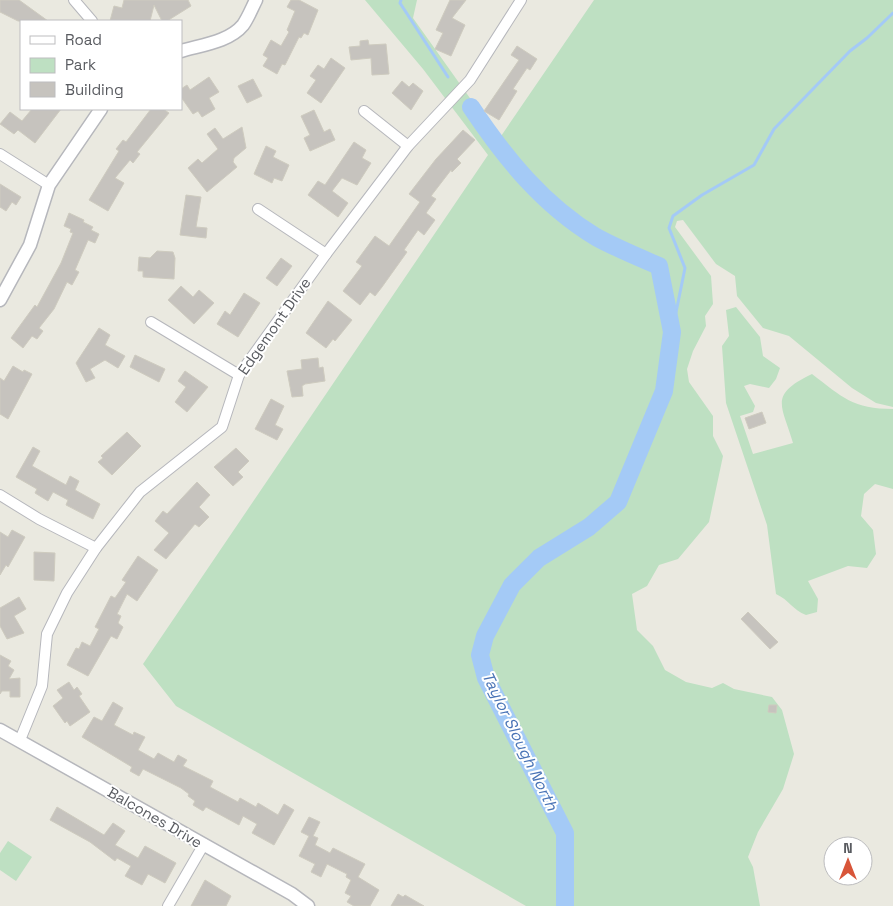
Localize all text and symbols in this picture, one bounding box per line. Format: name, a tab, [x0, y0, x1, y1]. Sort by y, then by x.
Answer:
legend	[20, 20, 182, 110]
text: Road	[65, 30, 102, 49]
text: Park	[65, 55, 96, 74]
text: Building	[65, 80, 124, 99]
street label: Edgemont Drive	[233, 274, 315, 378]
water label: Taylor Slough North	[477, 668, 563, 815]
street label: Balcones Drive	[104, 782, 206, 852]
north arrow	[823, 836, 873, 886]
text: N	[843, 839, 853, 857]

